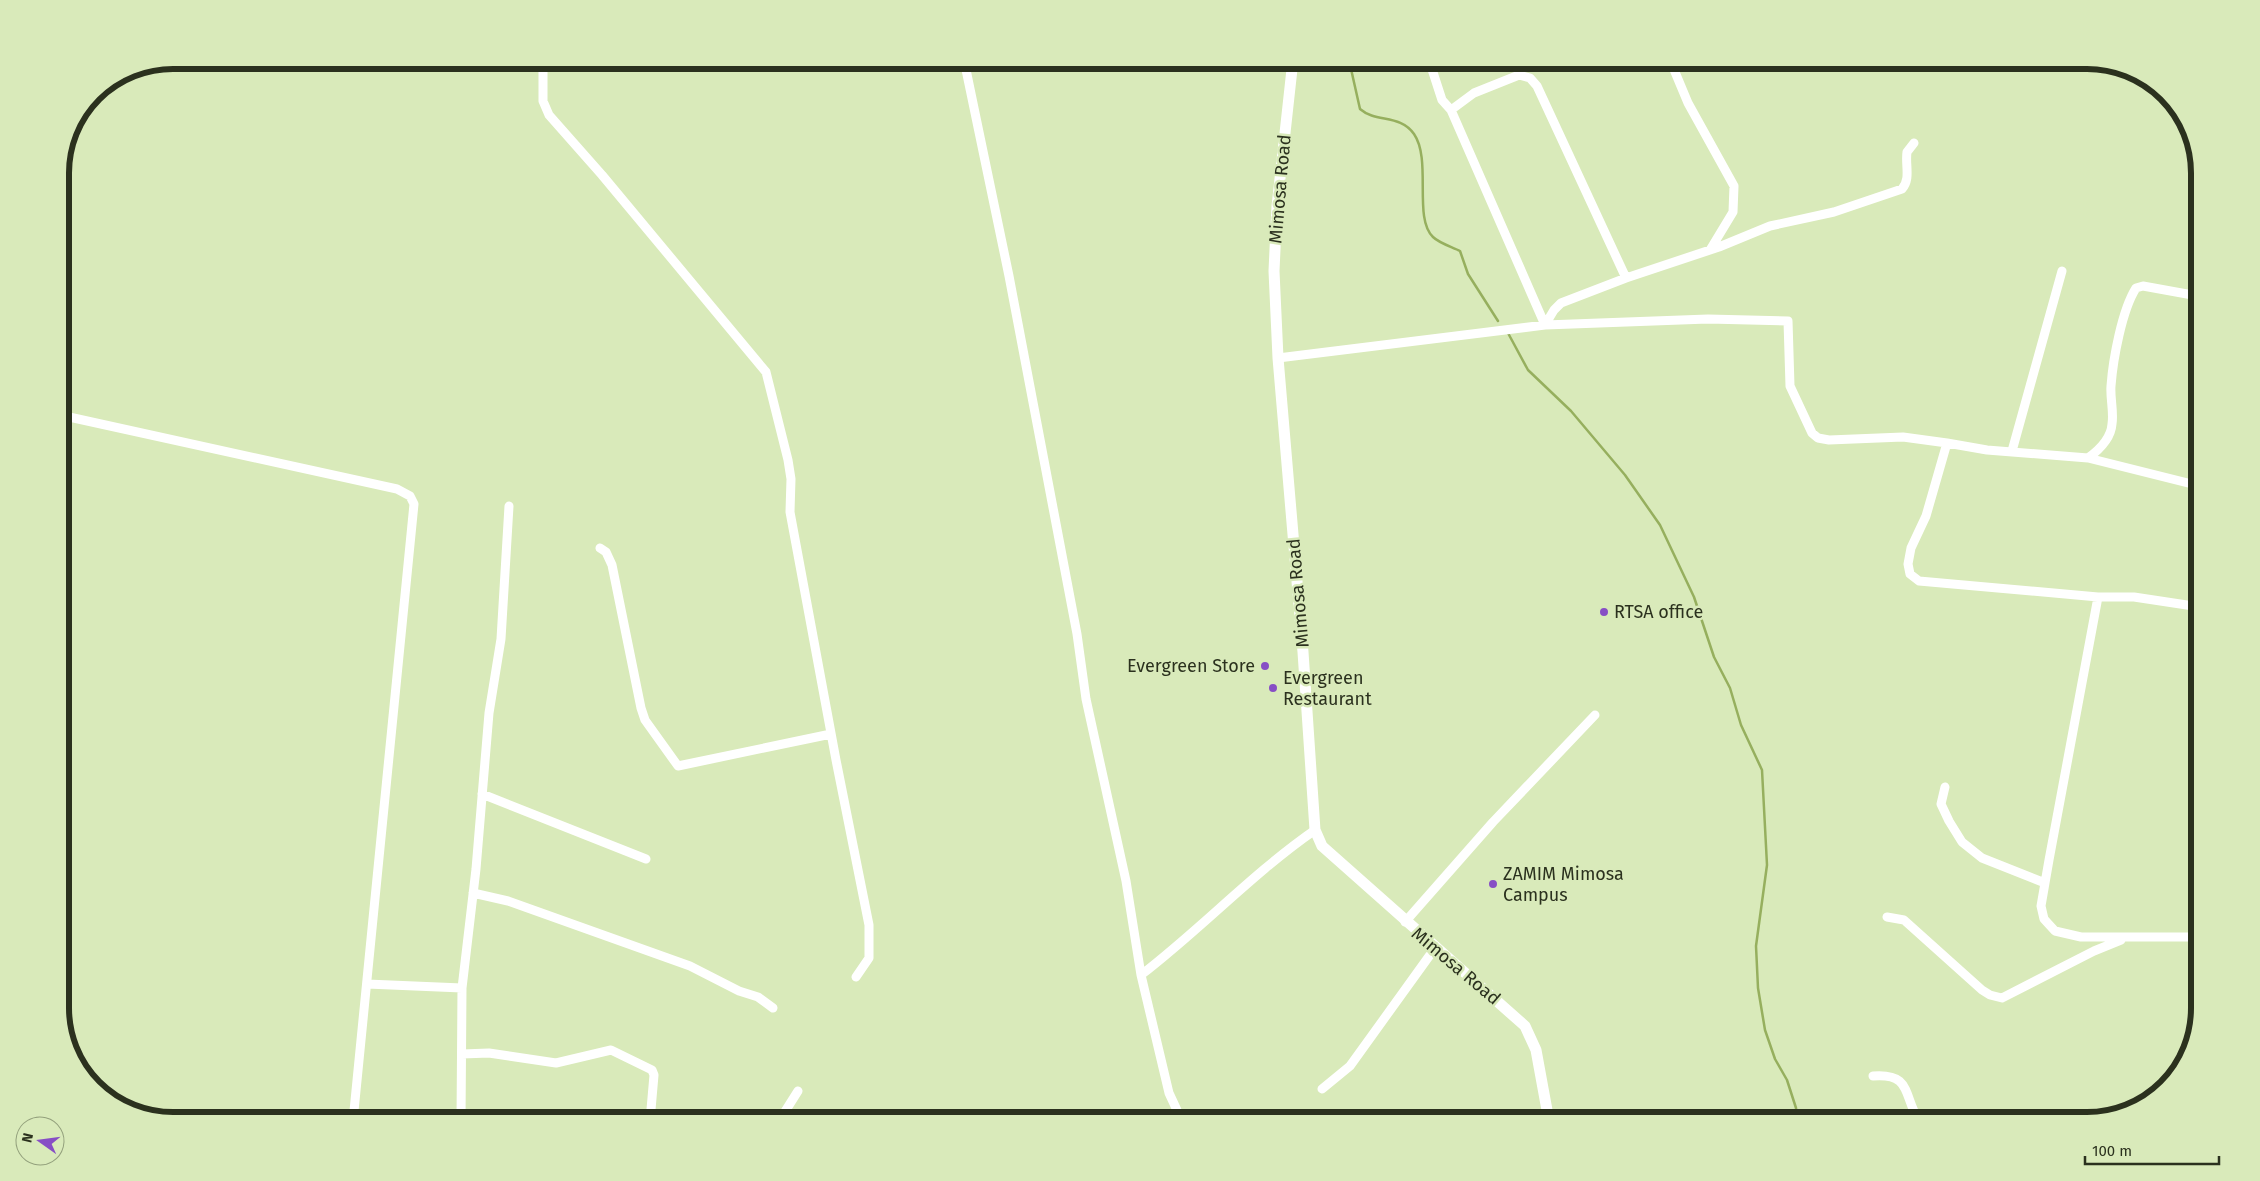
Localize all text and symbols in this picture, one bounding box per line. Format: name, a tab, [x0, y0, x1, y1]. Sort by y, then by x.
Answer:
street label: Mimosa Road	[1264, 134, 1296, 244]
street label: Mimosa Road	[1282, 538, 1314, 648]
place label: RTSA office	[1614, 601, 1703, 623]
marker: RTSA office	[1598, 606, 1610, 618]
place label: Evergreen Store	[1127, 655, 1255, 677]
marker: Evergreen Store	[1259, 660, 1271, 672]
place label: Evergreen Restaurant	[1283, 667, 1372, 710]
marker: Evergreen Restaurant	[1267, 682, 1279, 694]
place label: ZAMIM Mimosa Campus	[1503, 863, 1624, 906]
marker: ZAMIM Mimosa Campus	[1487, 878, 1499, 890]
street label: Mimosa Road	[1407, 922, 1505, 1010]
north arrow	[15, 1116, 65, 1166]
text: N	[18, 1131, 37, 1145]
scale bar	[2085, 1134, 2219, 1166]
text: 100 m	[2092, 1142, 2132, 1160]

